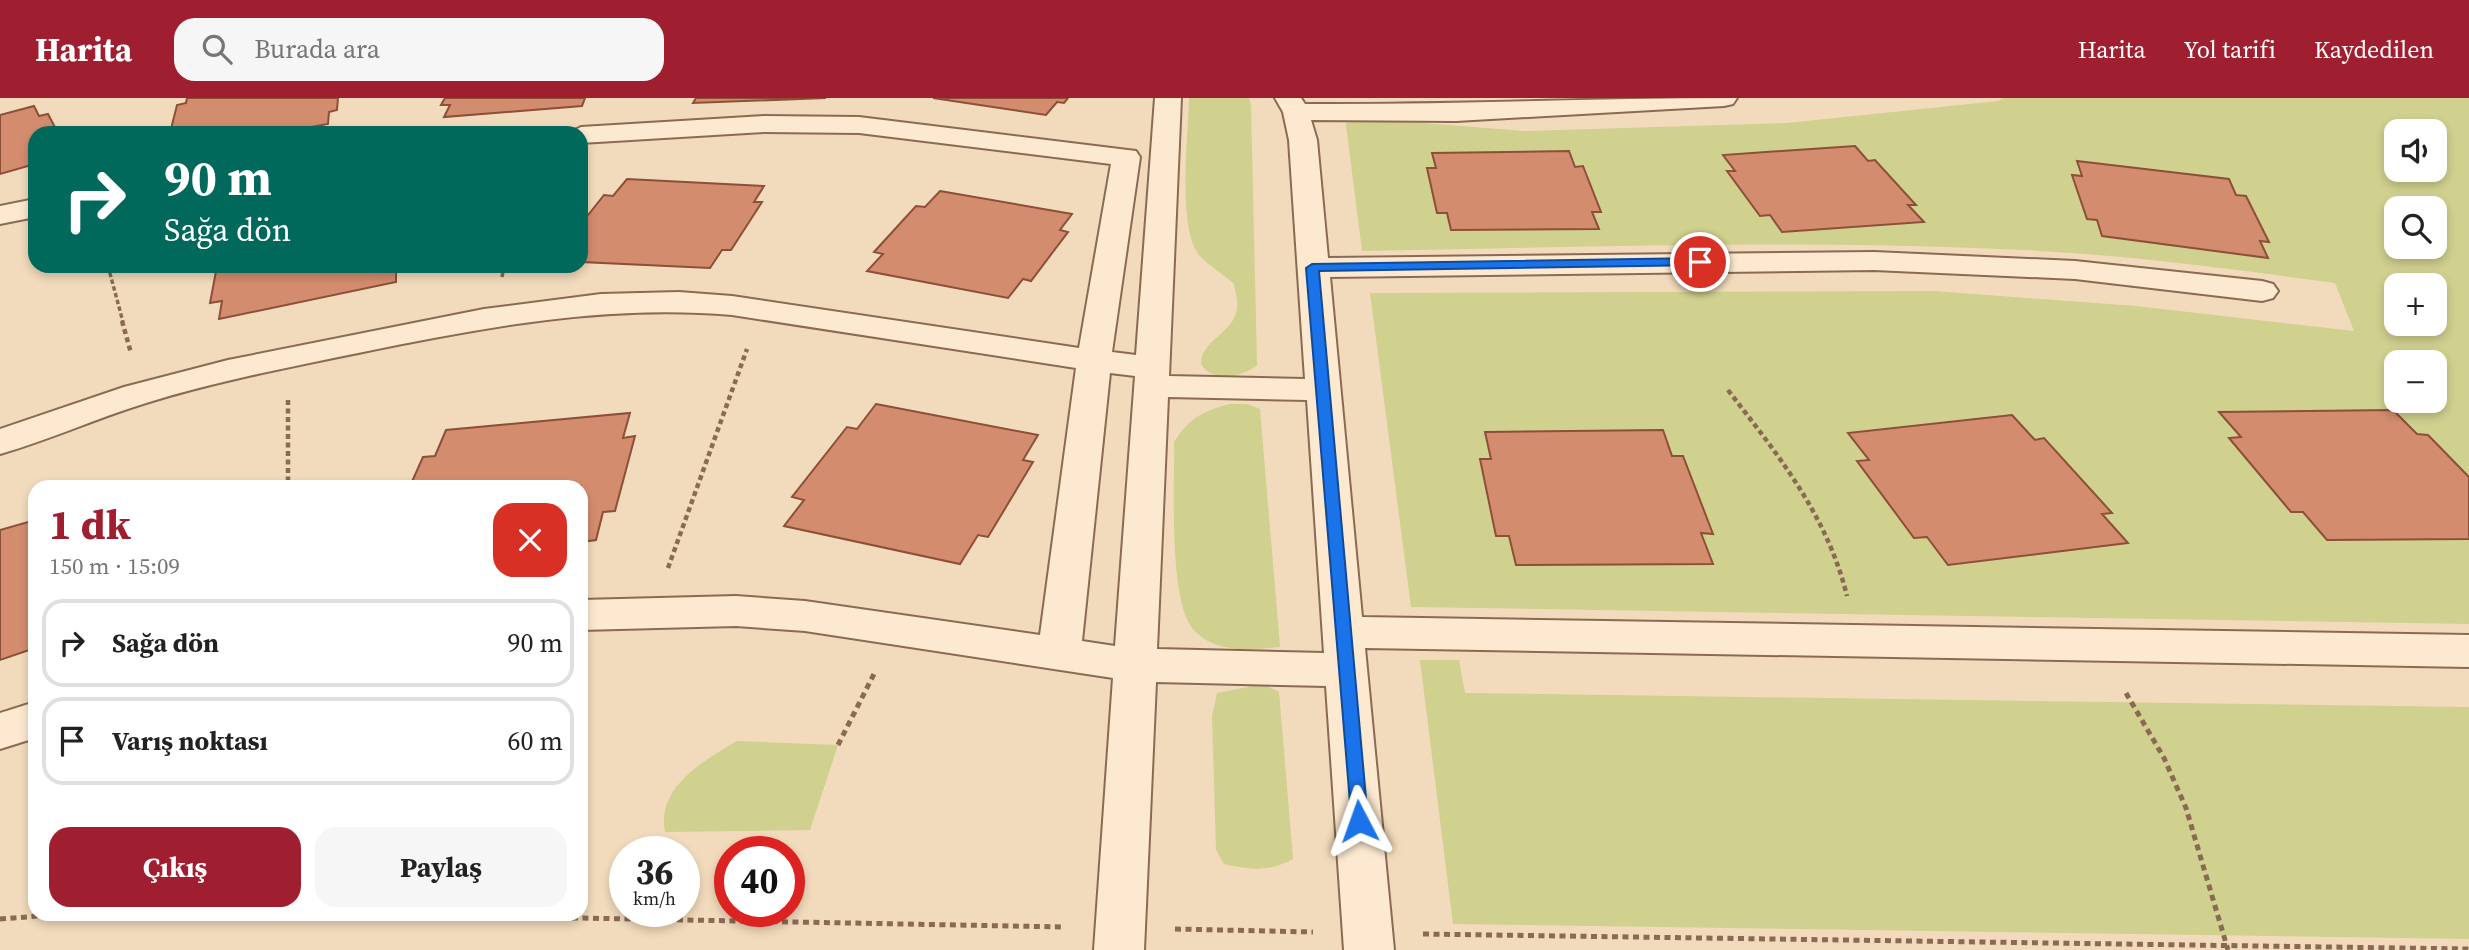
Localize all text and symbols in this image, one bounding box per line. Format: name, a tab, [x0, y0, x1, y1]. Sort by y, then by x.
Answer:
search box	[174, 18, 664, 81]
text: Harita	[35, 27, 132, 72]
icon: search	[198, 30, 236, 68]
text: Burada ara	[254, 31, 380, 67]
text: Harita	[2078, 33, 2146, 66]
text: Yol tarifi	[2184, 33, 2276, 66]
text: Kaydedilen	[2314, 33, 2434, 66]
map controls	[2384, 119, 2447, 413]
button: sound	[2384, 119, 2447, 182]
text: 90 m	[164, 144, 272, 211]
icon: right	[49, 154, 140, 245]
button: search	[2384, 196, 2447, 259]
text: Sağa dön	[164, 208, 291, 252]
pin	[1670, 232, 1730, 292]
icon: arrive	[1681, 243, 1719, 281]
button: +	[2384, 273, 2447, 336]
button: −	[2384, 350, 2447, 413]
text: 1 dk	[49, 495, 131, 553]
button: close	[493, 503, 567, 577]
text: 150 m · 15:09	[49, 550, 180, 582]
icon: right	[53, 624, 91, 662]
text: Sağa dön	[112, 625, 219, 661]
text: 90 m	[508, 625, 563, 661]
icon: arrive	[53, 722, 91, 760]
text: Varış noktası	[112, 723, 268, 759]
text: 60 m	[508, 723, 563, 759]
position arrow	[1322, 784, 1396, 858]
button: Çıkış	[49, 827, 301, 907]
button: Paylaş	[315, 827, 567, 907]
speed limit sign: 40	[714, 836, 805, 927]
text: 36	[636, 848, 673, 896]
text: km/h	[633, 886, 676, 911]

